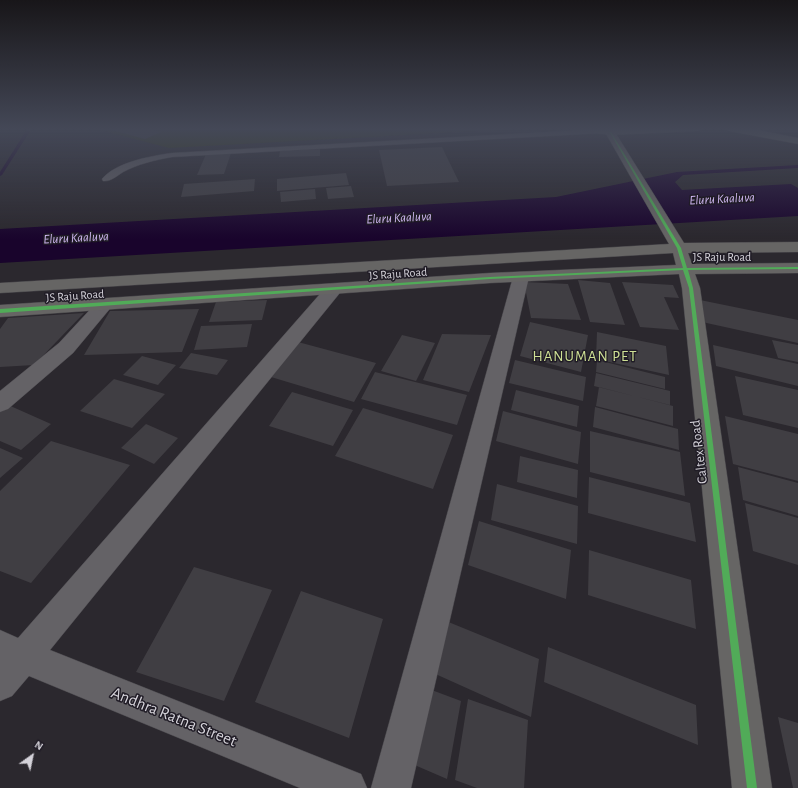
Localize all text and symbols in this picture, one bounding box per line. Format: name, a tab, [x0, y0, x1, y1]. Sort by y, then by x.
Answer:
water label: Eluru Kaaluva	[689, 189, 755, 209]
water label: Eluru Kaaluva	[366, 208, 432, 228]
water label: Eluru Kaaluva	[43, 228, 109, 248]
street label: JS Raju Road	[693, 250, 751, 264]
street label: JS Raju Road	[368, 265, 428, 283]
street label: JS Raju Road	[45, 287, 105, 305]
district label: HANUMAN PET	[532, 347, 638, 365]
street label: Caltex Road	[687, 419, 711, 485]
street label: Andhra Ratna Street	[108, 682, 240, 752]
north arrow	[12, 736, 52, 776]
text: N	[33, 739, 45, 752]

